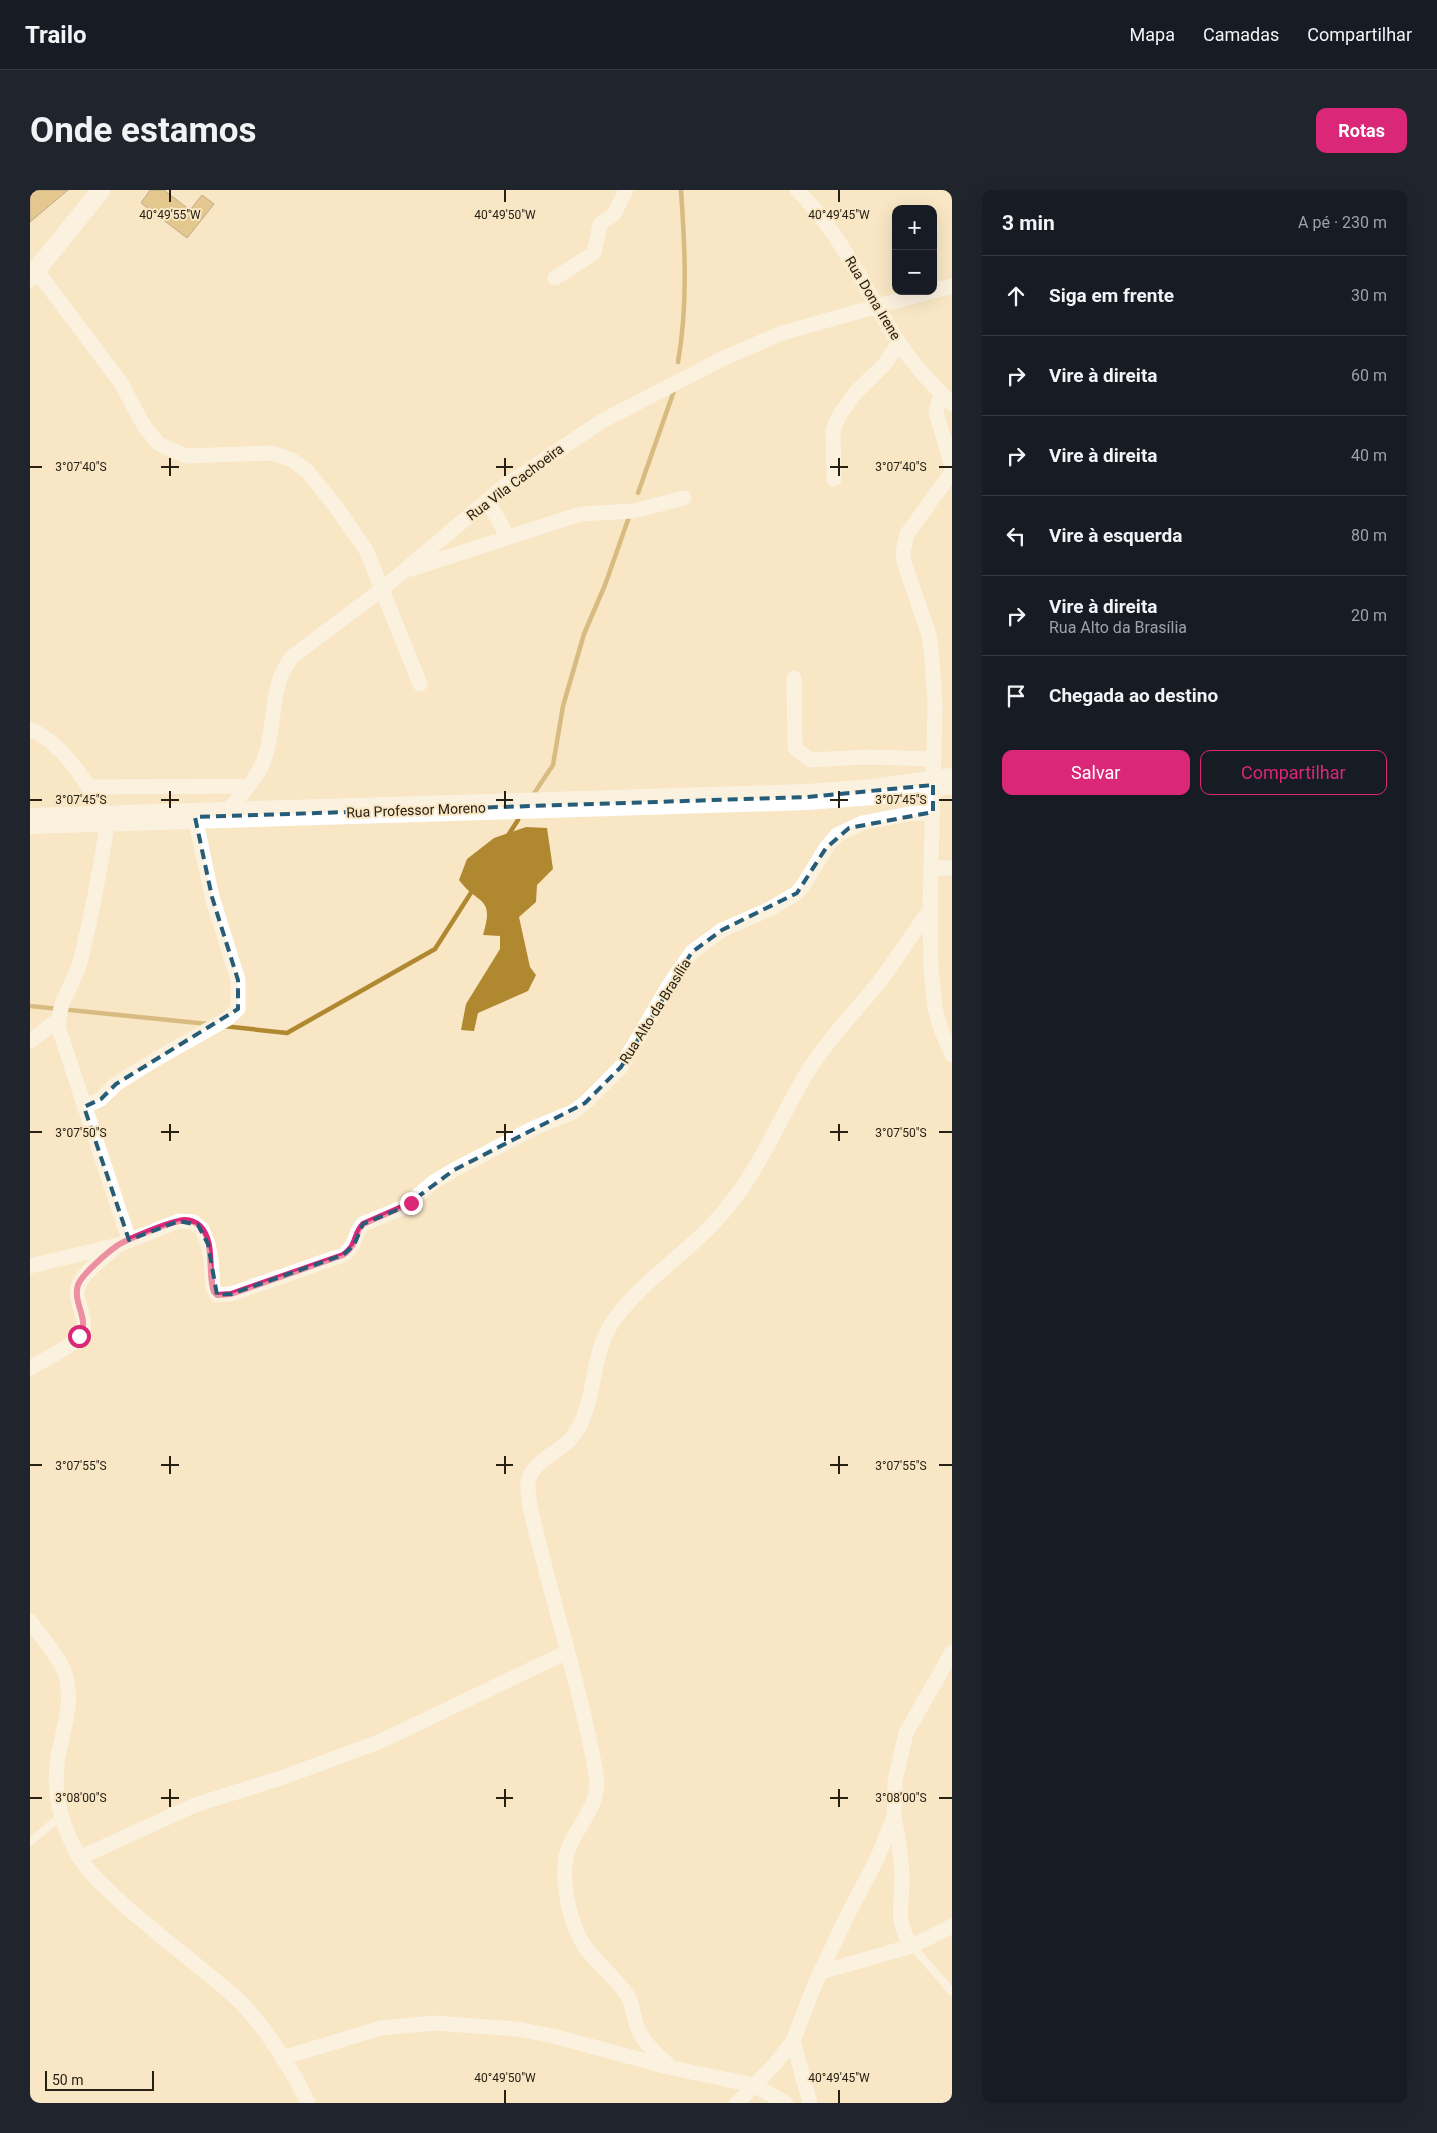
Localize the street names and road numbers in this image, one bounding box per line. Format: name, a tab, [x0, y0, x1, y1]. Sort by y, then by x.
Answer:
street label: Rua Dona Irene	[842, 253, 904, 343]
street label: Rua Vila Cachoeira	[463, 440, 567, 524]
street label: Rua Professor Moreno	[346, 800, 486, 820]
street label: Rua Alto da Brasília	[616, 956, 694, 1066]

